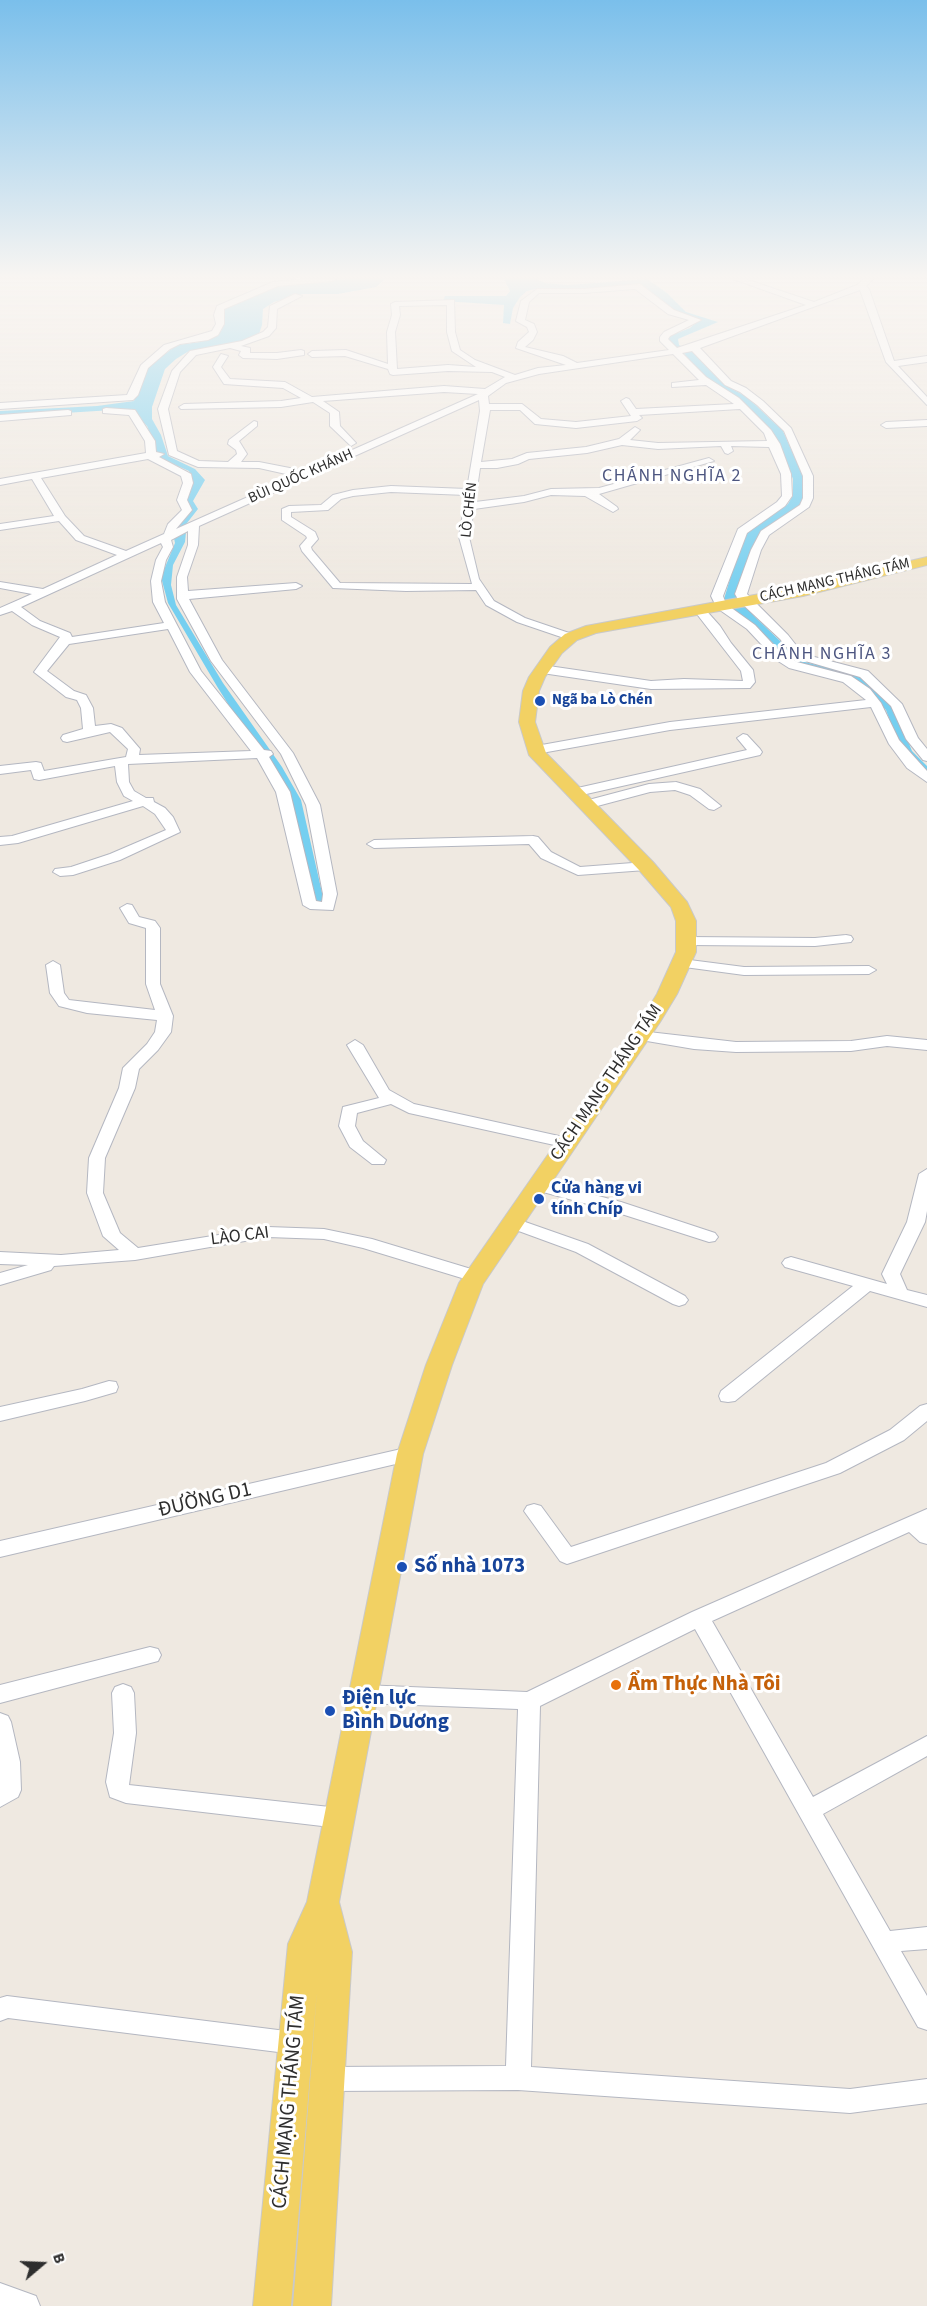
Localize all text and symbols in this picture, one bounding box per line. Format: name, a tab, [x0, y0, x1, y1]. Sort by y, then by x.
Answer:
street label: BÙI QUỐC KHÁNH	[246, 446, 356, 508]
district label: CHÁNH NGHĨA 2	[602, 466, 742, 488]
street label: LÒ CHÉN	[458, 481, 482, 539]
street label: CÁCH MẠNG THÁNG TÁM	[758, 555, 912, 607]
district label: CHÁNH NGHĨA 3	[752, 644, 892, 666]
place label: Ngã ba Lò Chén	[552, 692, 652, 710]
marker: Ngã ba Lò Chén	[533, 694, 547, 708]
street label: CÁCH MẠNG THÁNG TÁM	[547, 1001, 667, 1165]
place label: Cửa hàng vi tính Chíp	[551, 1178, 642, 1220]
marker: Cửa hàng vi tính Chíp	[532, 1192, 546, 1206]
street label: LÀO CAI	[210, 1223, 270, 1251]
street label: ĐƯỜNG D1	[156, 1478, 254, 1524]
place label: Số nhà 1073	[414, 1554, 525, 1580]
marker: Số nhà 1073	[395, 1560, 409, 1574]
place label: Ẩm Thực Nhà Tôi	[628, 1672, 781, 1698]
marker: Ẩm Thực Nhà Tôi	[609, 1678, 623, 1692]
place label: Điện lực Bình Dương	[342, 1686, 449, 1736]
marker: Điện lực Bình Dương	[323, 1704, 337, 1718]
street label: CÁCH MẠNG THÁNG TÁM	[268, 1994, 312, 2210]
north arrow	[12, 2234, 72, 2294]
text: B	[47, 2250, 71, 2266]

